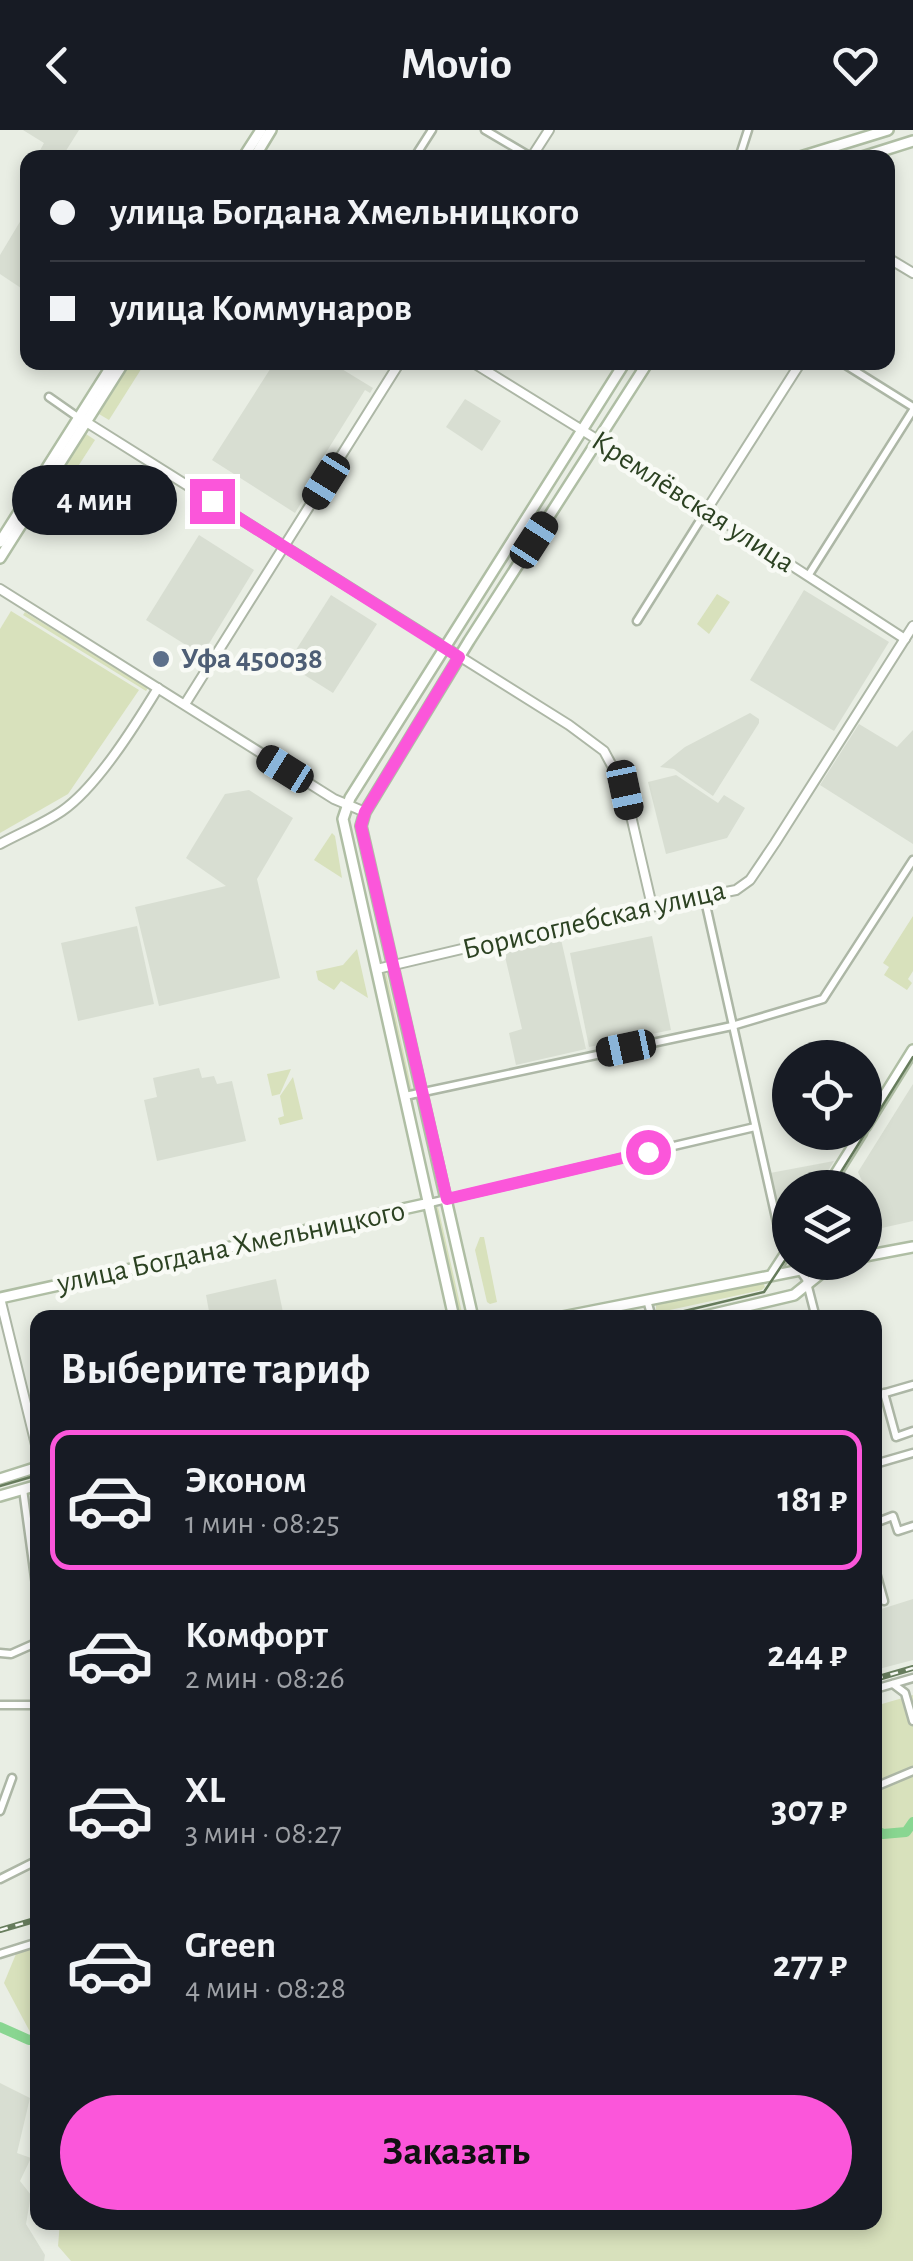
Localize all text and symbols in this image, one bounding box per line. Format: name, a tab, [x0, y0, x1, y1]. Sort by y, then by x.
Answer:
icon: back	[30, 38, 85, 93]
icon: heart	[828, 38, 883, 93]
text: Movio	[401, 42, 512, 87]
text: улица Богдана Хмельницкого	[110, 194, 579, 232]
text: улица Коммунаров	[110, 290, 412, 328]
street label: Кремлёвская улица	[586, 425, 800, 579]
car	[297, 448, 355, 514]
callout: 4 мин	[12, 466, 177, 536]
route end	[190, 479, 235, 524]
text: 4 мин	[57, 484, 132, 516]
car	[505, 507, 563, 573]
place label: Уфа 450038	[181, 644, 323, 674]
marker: Уфа 450038	[150, 648, 172, 670]
car	[252, 740, 318, 798]
car	[604, 758, 646, 822]
street label: Борисоглебская улица	[460, 875, 728, 965]
car	[594, 1027, 658, 1069]
map controls	[772, 1040, 882, 1280]
button: locate	[772, 1040, 882, 1150]
route start	[626, 1130, 671, 1175]
button: layers	[772, 1170, 882, 1280]
street label: улица Богдана Хмельницкого	[53, 1195, 408, 1299]
text: Выберите тариф	[60, 1347, 370, 1392]
icon: car	[65, 1455, 155, 1545]
text: Эконом	[185, 1462, 307, 1500]
text: 181 ₽	[777, 1481, 847, 1519]
text: 1 мин · 08:25	[185, 1507, 340, 1539]
icon: car	[65, 1610, 155, 1700]
text: Комфорт	[185, 1617, 328, 1655]
text: 244 ₽	[767, 1636, 847, 1674]
text: 2 мин · 08:26	[185, 1662, 345, 1694]
icon: car	[65, 1765, 155, 1855]
text: XL	[185, 1772, 225, 1810]
text: 307 ₽	[771, 1791, 847, 1829]
text: 3 мин · 08:27	[185, 1817, 342, 1849]
icon: car	[65, 1920, 155, 2010]
text: Green	[185, 1927, 276, 1965]
text: 277 ₽	[773, 1946, 847, 1984]
text: 4 мин · 08:28	[185, 1972, 346, 2004]
button: Заказать	[60, 2095, 852, 2210]

